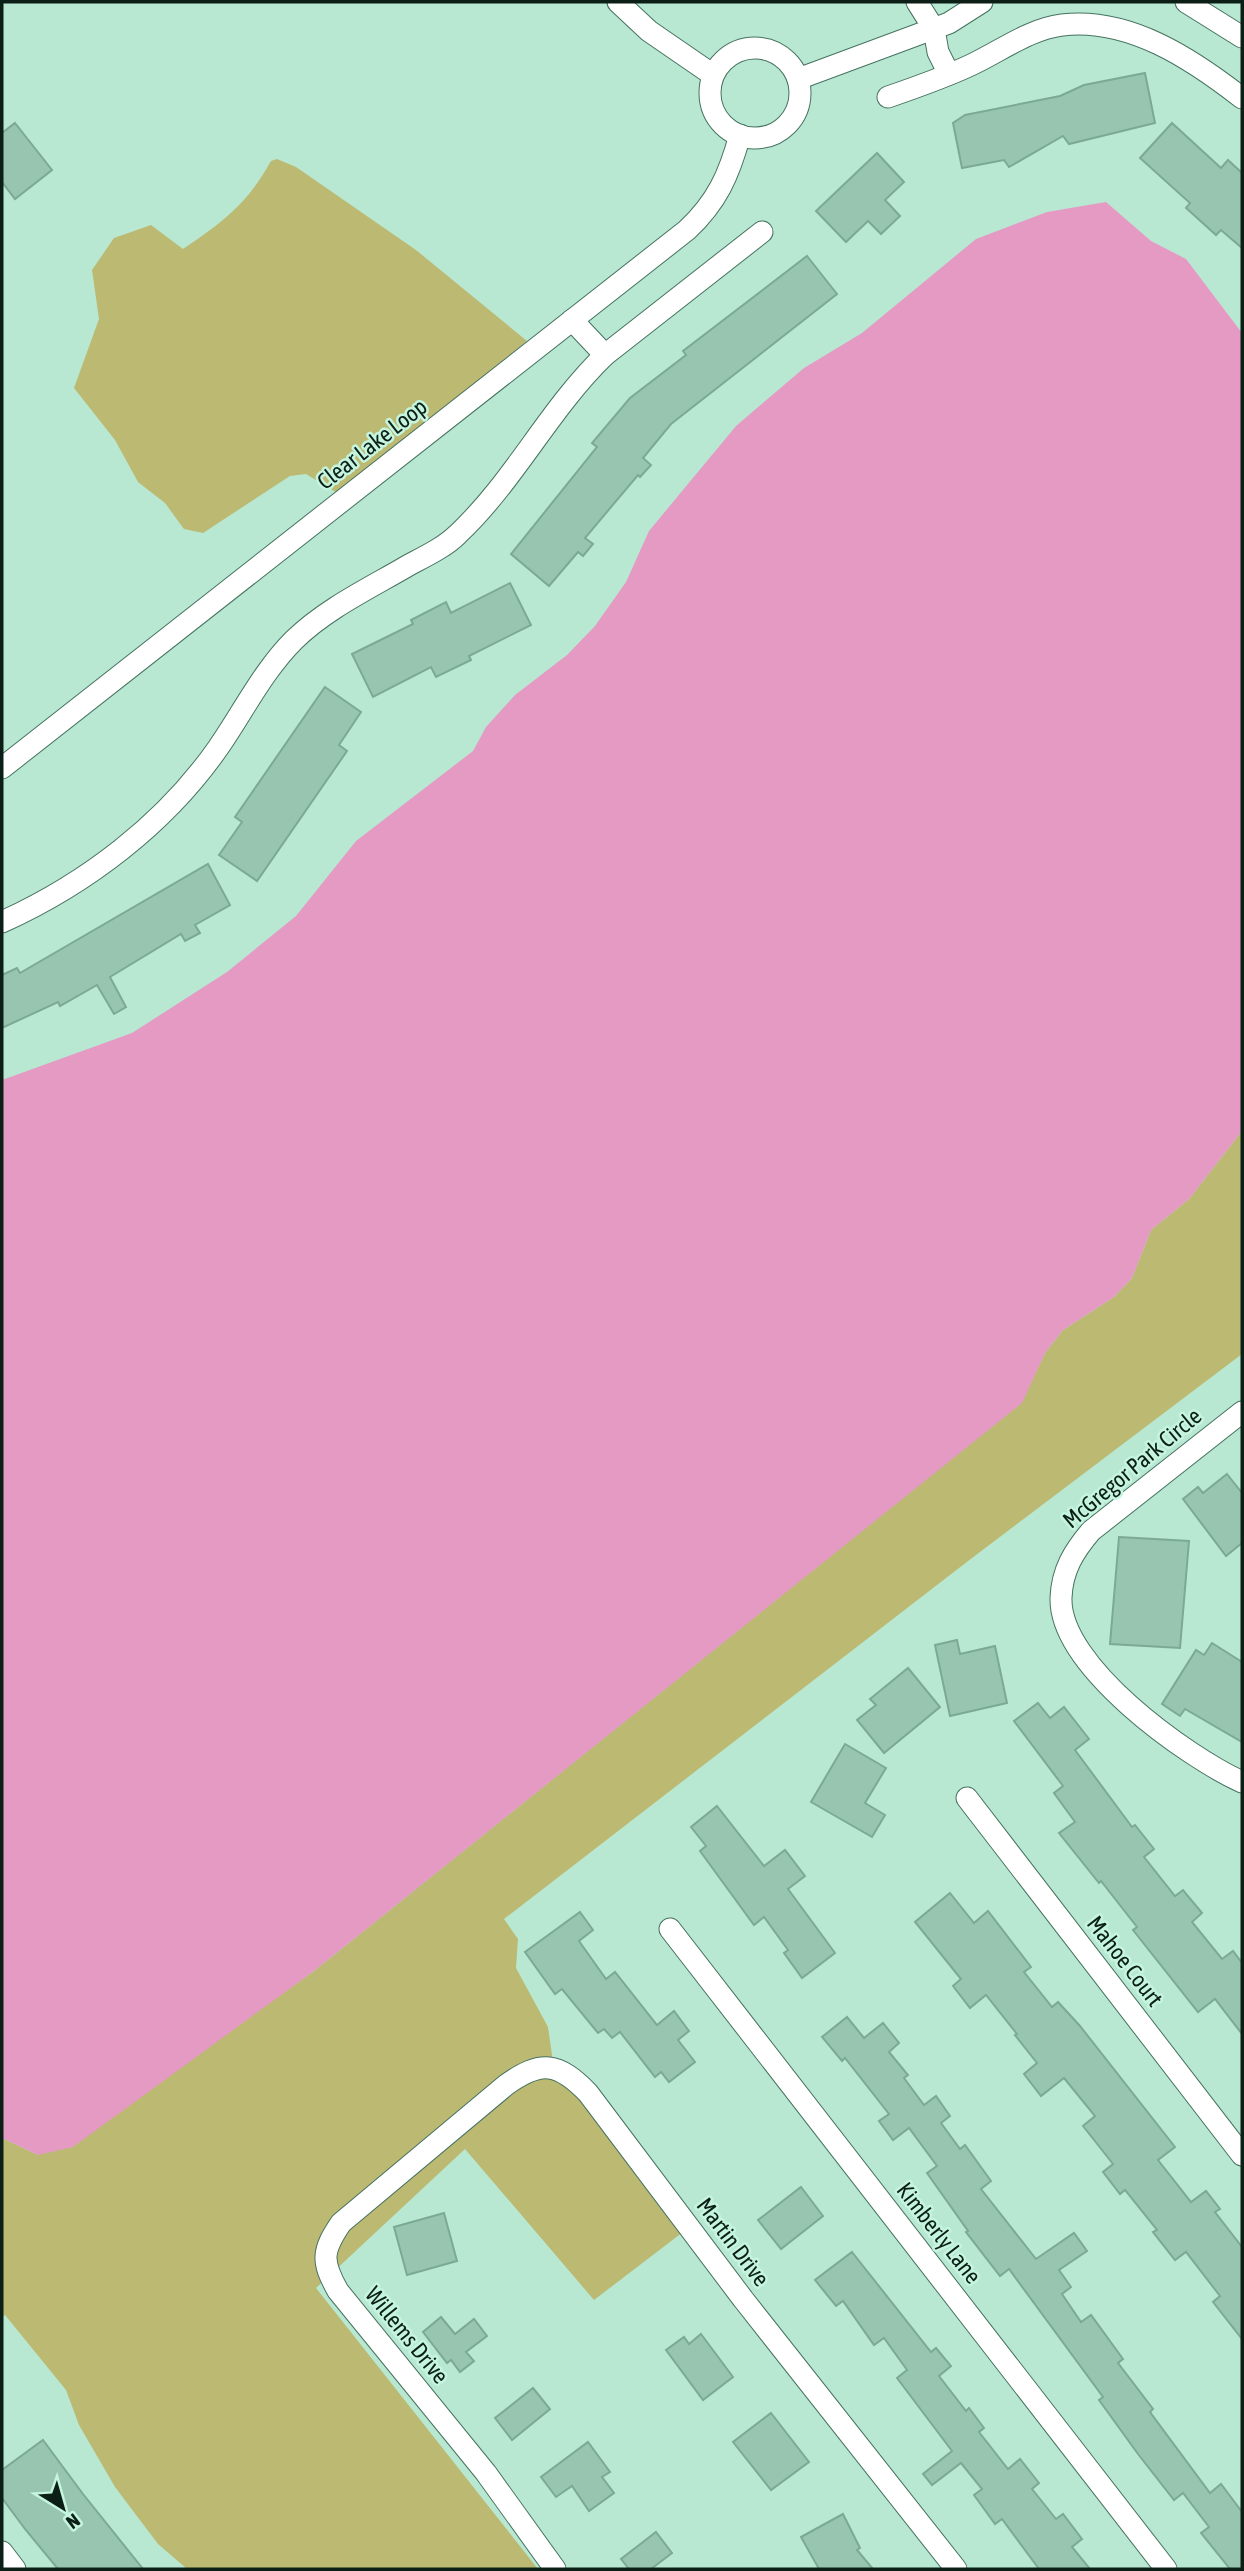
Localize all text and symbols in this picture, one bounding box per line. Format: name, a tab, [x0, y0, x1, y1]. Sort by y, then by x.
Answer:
street label: Clear Lake Loop	[312, 393, 432, 495]
street label: McGregor Park Circle	[1058, 1403, 1206, 1533]
street label: Mahoe Court	[1082, 1911, 1168, 2011]
street label: Kimberly Lane	[892, 2177, 986, 2289]
street label: Martin Drive	[691, 2193, 775, 2291]
street label: Willems Drive	[360, 2281, 454, 2389]
north arrow	[28, 2473, 98, 2543]
text: N	[62, 2509, 84, 2534]

